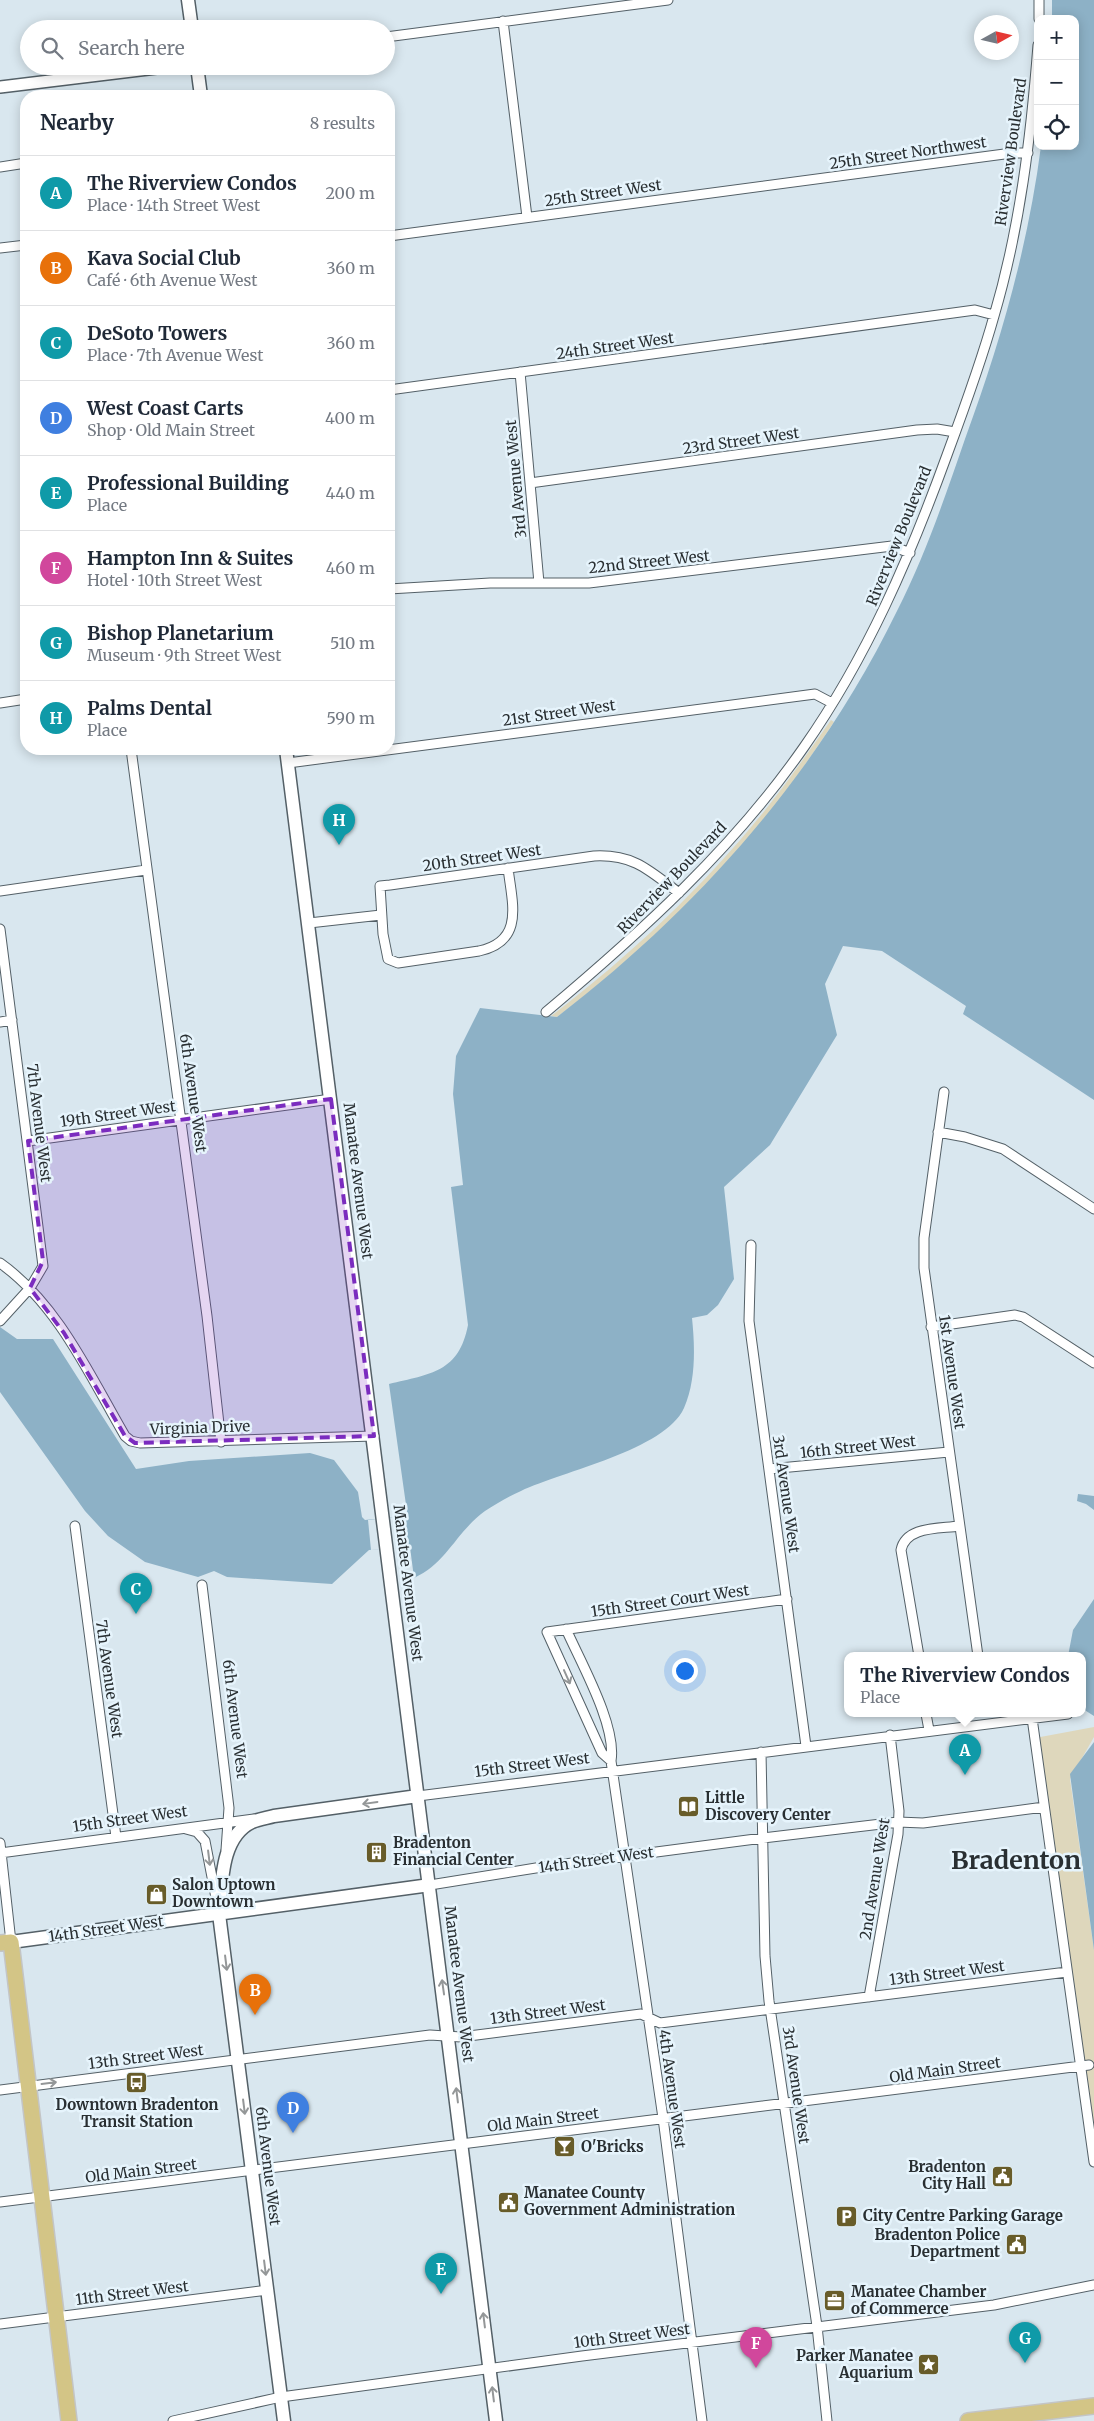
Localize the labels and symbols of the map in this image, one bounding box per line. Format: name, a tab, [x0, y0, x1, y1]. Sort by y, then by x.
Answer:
north arrow	[974, 15, 1019, 60]
street label: Riverview Boulevard	[991, 77, 1030, 227]
street label: 25th Street Northwest	[828, 132, 988, 173]
street label: 25th Street West	[543, 175, 663, 210]
street label: 24th Street West	[555, 328, 675, 363]
street label: 3rd Avenue West	[501, 419, 530, 539]
street label: 23rd Street West	[681, 423, 801, 458]
street label: Riverview Boulevard	[862, 463, 935, 608]
street label: 22nd Street West	[587, 546, 711, 577]
street label: 21st Street West	[501, 695, 617, 730]
pin: H	[323, 804, 355, 845]
street label: Riverview Boulevard	[613, 818, 730, 938]
street label: 20th Street West	[421, 840, 543, 875]
street label: 6th Avenue West	[176, 1032, 211, 1154]
street label: 7th Avenue West	[23, 1063, 56, 1183]
street label: 19th Street West	[59, 1096, 177, 1131]
street label: Manatee Avenue West	[339, 1102, 378, 1260]
street label: 1st Avenue West	[935, 1314, 970, 1430]
street label: Virginia Drive	[148, 1416, 251, 1439]
street label: 16th Street West	[799, 1431, 917, 1462]
street label: 3rd Avenue West	[769, 1434, 804, 1554]
street label: Manatee Avenue West	[389, 1504, 428, 1662]
pin: C	[120, 1573, 152, 1614]
street label: 15th Street Court West	[590, 1580, 750, 1621]
street label: 7th Avenue West	[92, 1619, 127, 1739]
street label: 6th Avenue West	[219, 1658, 252, 1780]
your location	[672, 1658, 698, 1684]
one-way arrow	[563, 1669, 573, 1684]
pin: A	[949, 1734, 981, 1775]
street label: 15th Street West	[473, 1748, 591, 1781]
place label: Little Discovery Center	[705, 1788, 831, 1824]
library icon: Little Discovery Center	[677, 1795, 701, 1819]
one-way arrow	[362, 1798, 378, 1808]
street label: 15th Street West	[71, 1801, 189, 1836]
street label: 2nd Avenue West	[855, 1817, 894, 1941]
place label: Bradenton Financial Center	[393, 1833, 514, 1869]
building icon: Bradenton Financial Center	[365, 1840, 389, 1864]
street label: 14th Street West	[537, 1842, 655, 1877]
district label: Bradenton	[951, 1844, 1081, 1876]
one-way arrow	[204, 1850, 214, 1866]
place label: Salon Uptown Downtown	[172, 1875, 276, 1911]
shop icon: Salon Uptown Downtown	[144, 1882, 168, 1906]
street label: Manatee Avenue West	[440, 1905, 479, 2063]
street label: 14th Street West	[47, 1911, 165, 1946]
one-way arrow	[221, 1954, 231, 1970]
street label: 13th Street West	[888, 1956, 1006, 1989]
pin: B	[239, 1974, 271, 2015]
one-way arrow	[438, 1980, 448, 1996]
street label: 13th Street West	[489, 1995, 607, 2028]
street label: 3rd Avenue West	[779, 2025, 814, 2145]
street label: 4th Avenue West	[655, 2028, 690, 2150]
street label: 13th Street West	[87, 2040, 205, 2073]
street label: Old Main Street	[888, 2052, 1002, 2087]
bus stop icon: Downtown Bradenton Transit Station	[125, 2070, 149, 2094]
one-way arrow	[40, 2078, 56, 2088]
one-way arrow	[452, 2088, 462, 2104]
pin: D	[277, 2092, 309, 2133]
place label: Downtown Bradenton Transit Station	[55, 2095, 219, 2131]
one-way arrow	[239, 2099, 249, 2115]
street label: Old Main Street	[486, 2103, 600, 2136]
street label: 6th Avenue West	[252, 2105, 285, 2227]
bar icon: O'Bricks	[553, 2135, 577, 2159]
place label: O'Bricks	[581, 2137, 644, 2156]
street label: Old Main Street	[84, 2154, 198, 2187]
place label: Bradenton City Hall	[908, 2157, 986, 2193]
public building icon: Bradenton City Hall	[990, 2164, 1014, 2188]
place label: Manatee County Government Administration	[524, 2183, 735, 2219]
public building icon: Manatee County Government Administration	[496, 2190, 520, 2214]
parking icon: City Centre Parking Garage	[835, 2204, 859, 2228]
place label: City Centre Parking Garage	[863, 2206, 1063, 2225]
place label: Bradenton Police Department	[874, 2225, 1000, 2261]
public building icon: Bradenton Police Department	[1004, 2232, 1028, 2256]
pin: E	[425, 2253, 457, 2294]
one-way arrow	[260, 2260, 270, 2276]
street label: 11th Street West	[74, 2276, 190, 2309]
place label: Manatee Chamber of Commerce	[851, 2282, 986, 2318]
office icon: Manatee Chamber of Commerce	[823, 2289, 847, 2313]
one-way arrow	[479, 2312, 489, 2328]
street label: 10th Street West	[573, 2319, 691, 2352]
pin: G	[1009, 2322, 1041, 2363]
pin: F	[740, 2327, 772, 2368]
place label: Parker Manatee Aquarium	[796, 2346, 913, 2382]
place icon: Parker Manatee Aquarium	[917, 2353, 941, 2377]
one-way arrow	[488, 2387, 498, 2403]

